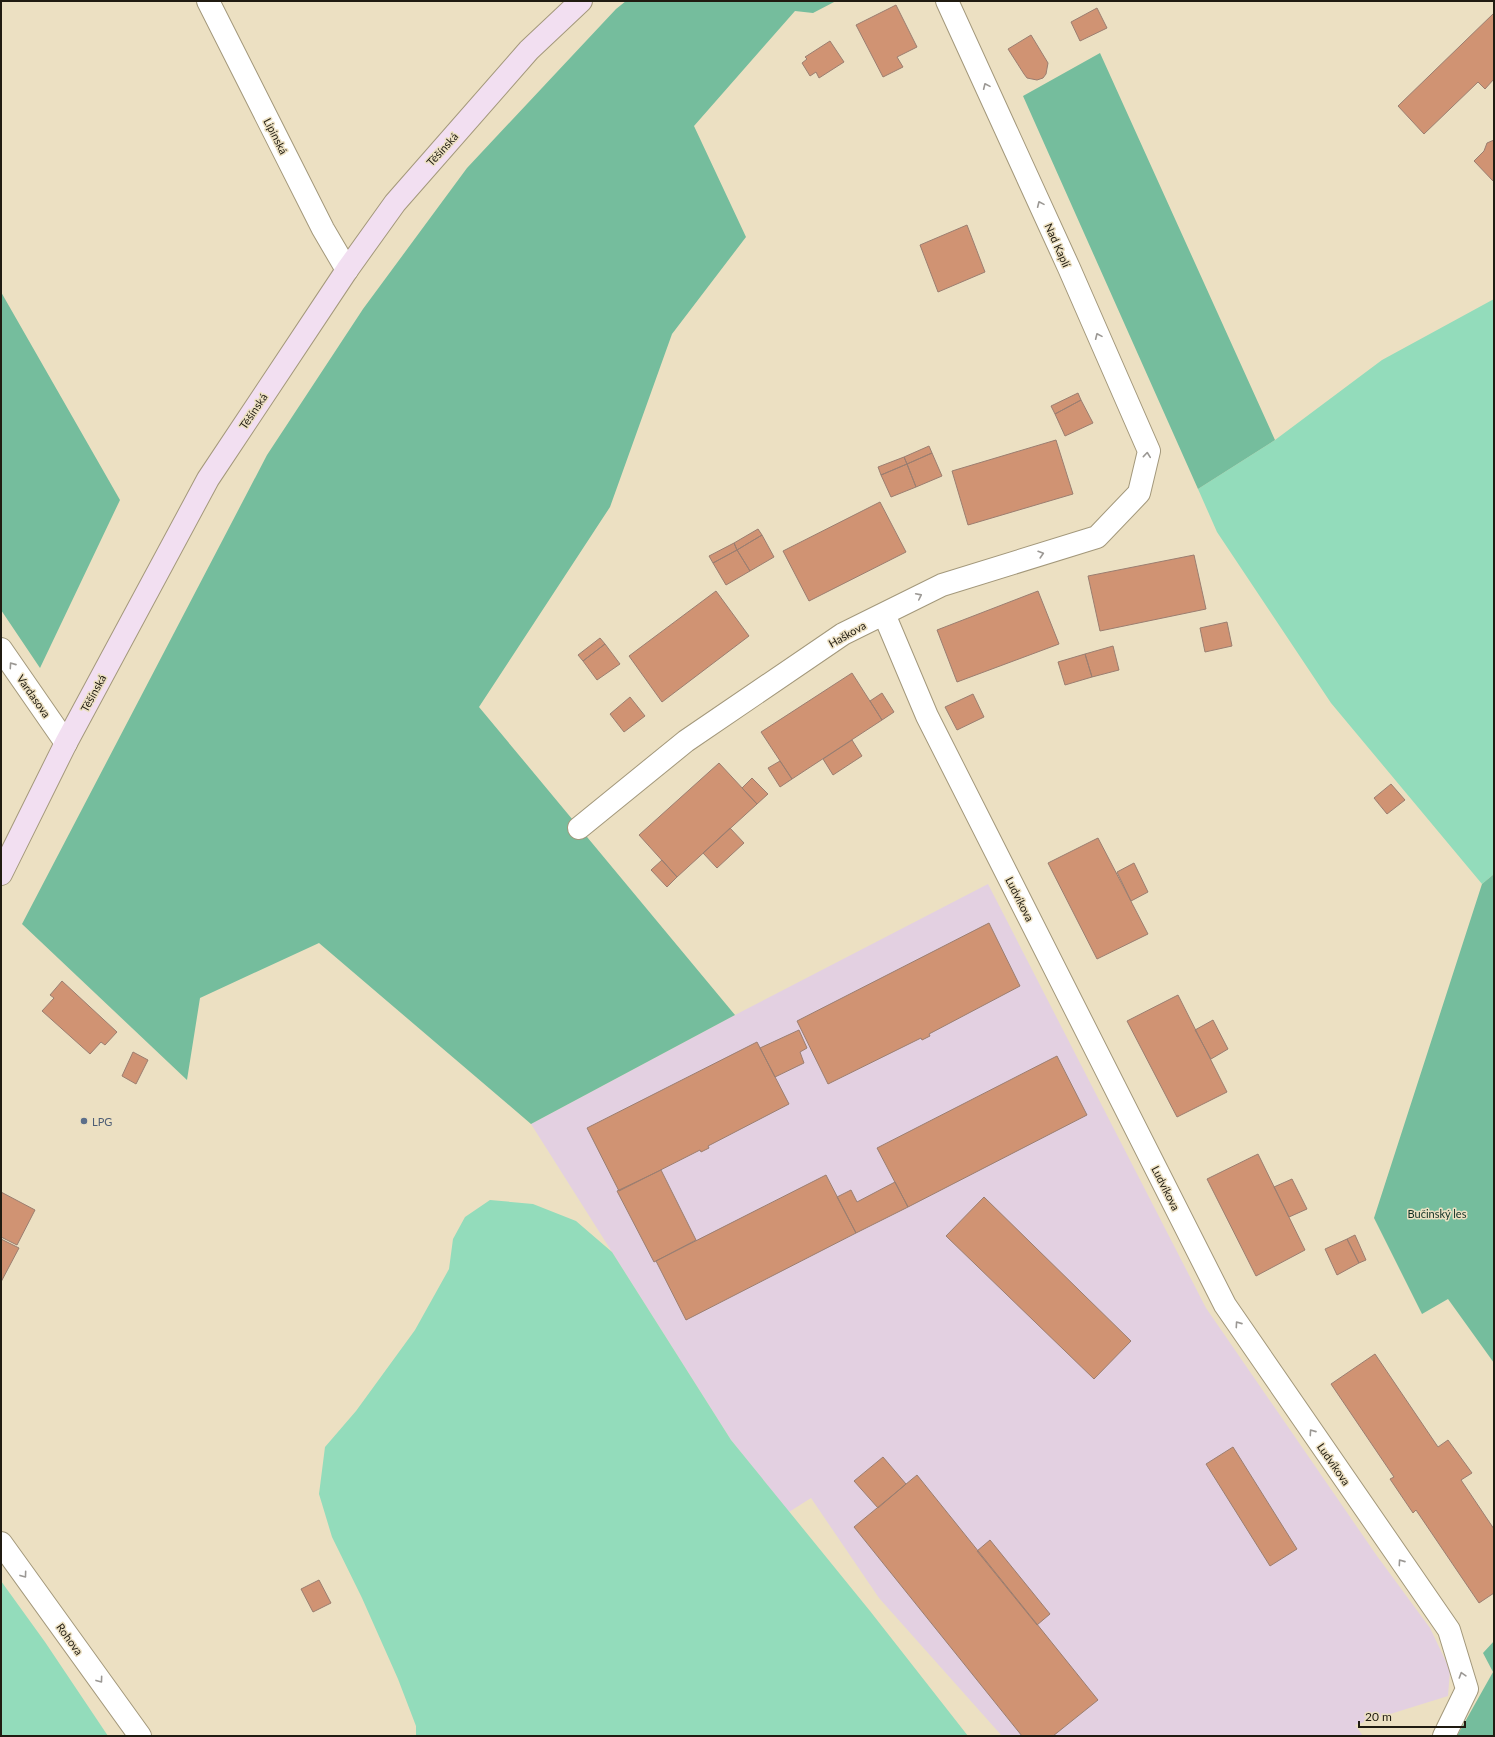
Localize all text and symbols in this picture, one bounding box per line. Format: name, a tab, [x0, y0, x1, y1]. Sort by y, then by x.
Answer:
one-way arrow	[983, 83, 991, 90]
street label: Lipinská	[261, 116, 291, 156]
street label: Těšínská	[424, 130, 460, 168]
one-way arrow	[1037, 201, 1045, 209]
street label: Nad Kaplí	[1043, 221, 1074, 269]
one-way arrow	[1095, 332, 1103, 340]
street label: Těšínská	[236, 391, 270, 431]
one-way arrow	[1142, 452, 1151, 458]
one-way arrow	[1038, 550, 1045, 559]
one-way arrow	[914, 594, 922, 601]
street label: Haškova	[826, 618, 868, 650]
one-way arrow	[10, 662, 17, 669]
street label: Vardasova	[15, 672, 53, 720]
street label: Těšínská	[78, 672, 108, 714]
street label: Ludvíkova	[1003, 874, 1037, 924]
place label: LPG	[92, 1115, 112, 1128]
marker: LPG	[79, 1116, 89, 1126]
street label: Ludvíkova	[1149, 1163, 1183, 1213]
park label: Bučinský les	[1408, 1207, 1467, 1220]
one-way arrow	[1236, 1322, 1243, 1329]
one-way arrow	[1310, 1429, 1317, 1436]
street label: Ludvíkova	[1315, 1440, 1353, 1488]
one-way arrow	[1399, 1559, 1406, 1566]
one-way arrow	[19, 1570, 26, 1577]
street label: Rohova	[54, 1621, 86, 1657]
one-way arrow	[1458, 1672, 1467, 1679]
one-way arrow	[95, 1676, 102, 1683]
scale bar	[1359, 1703, 1465, 1729]
text: 20 m	[1365, 1709, 1392, 1724]

